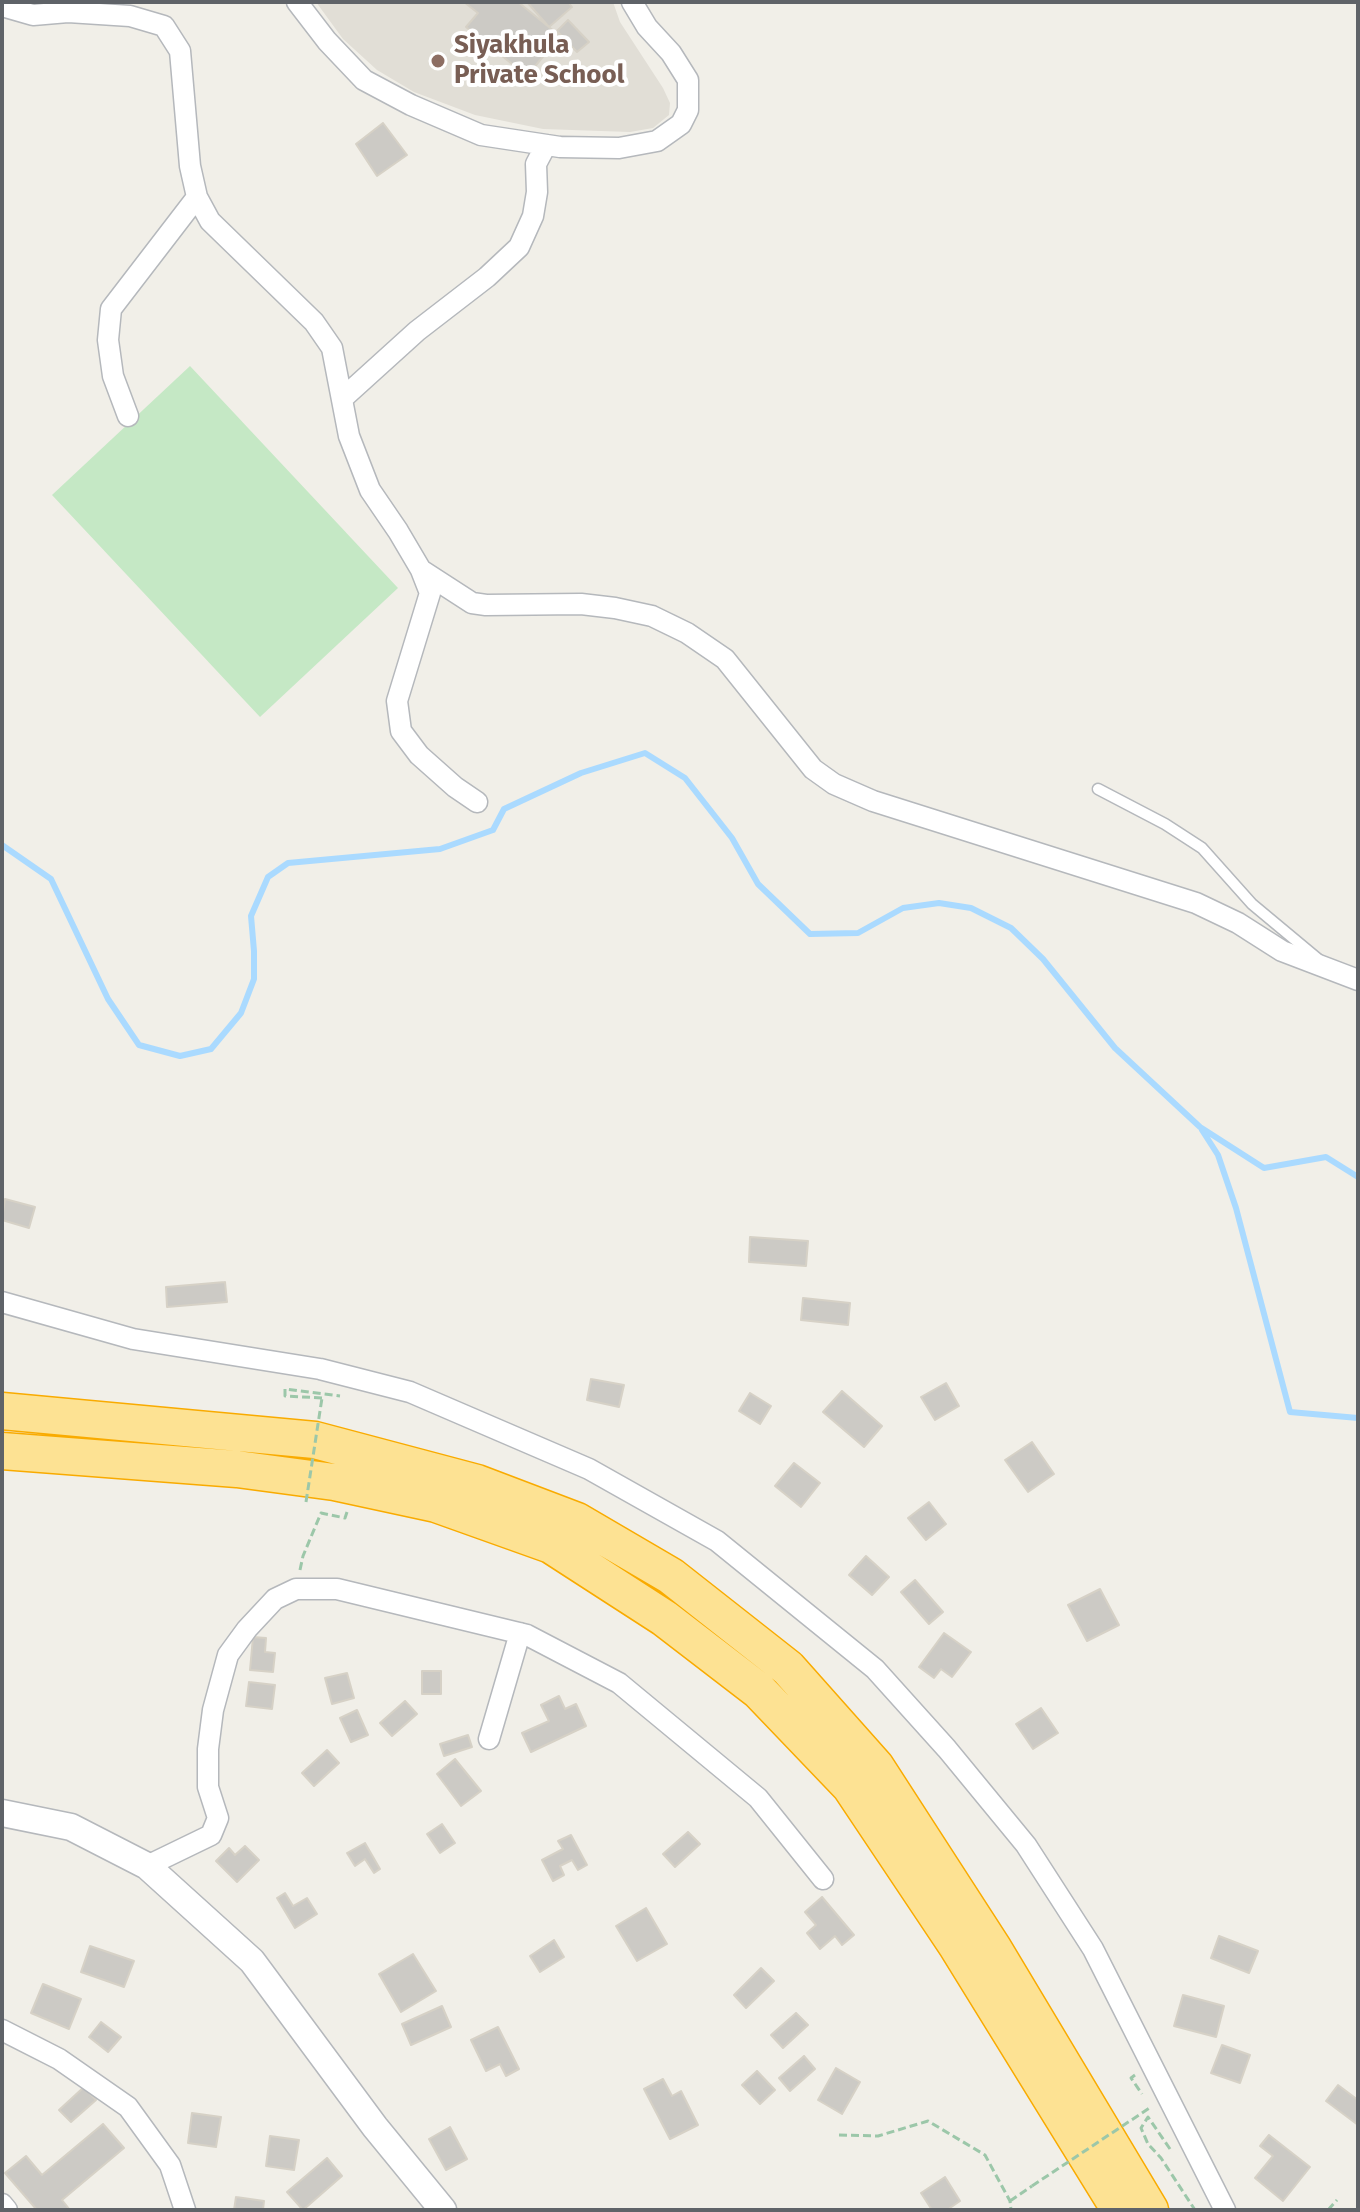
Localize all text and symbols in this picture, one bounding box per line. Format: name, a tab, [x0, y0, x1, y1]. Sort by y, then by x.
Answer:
place label: Siyakhula Private School	[454, 30, 624, 92]
marker: Siyakhula Private School	[429, 52, 447, 70]

